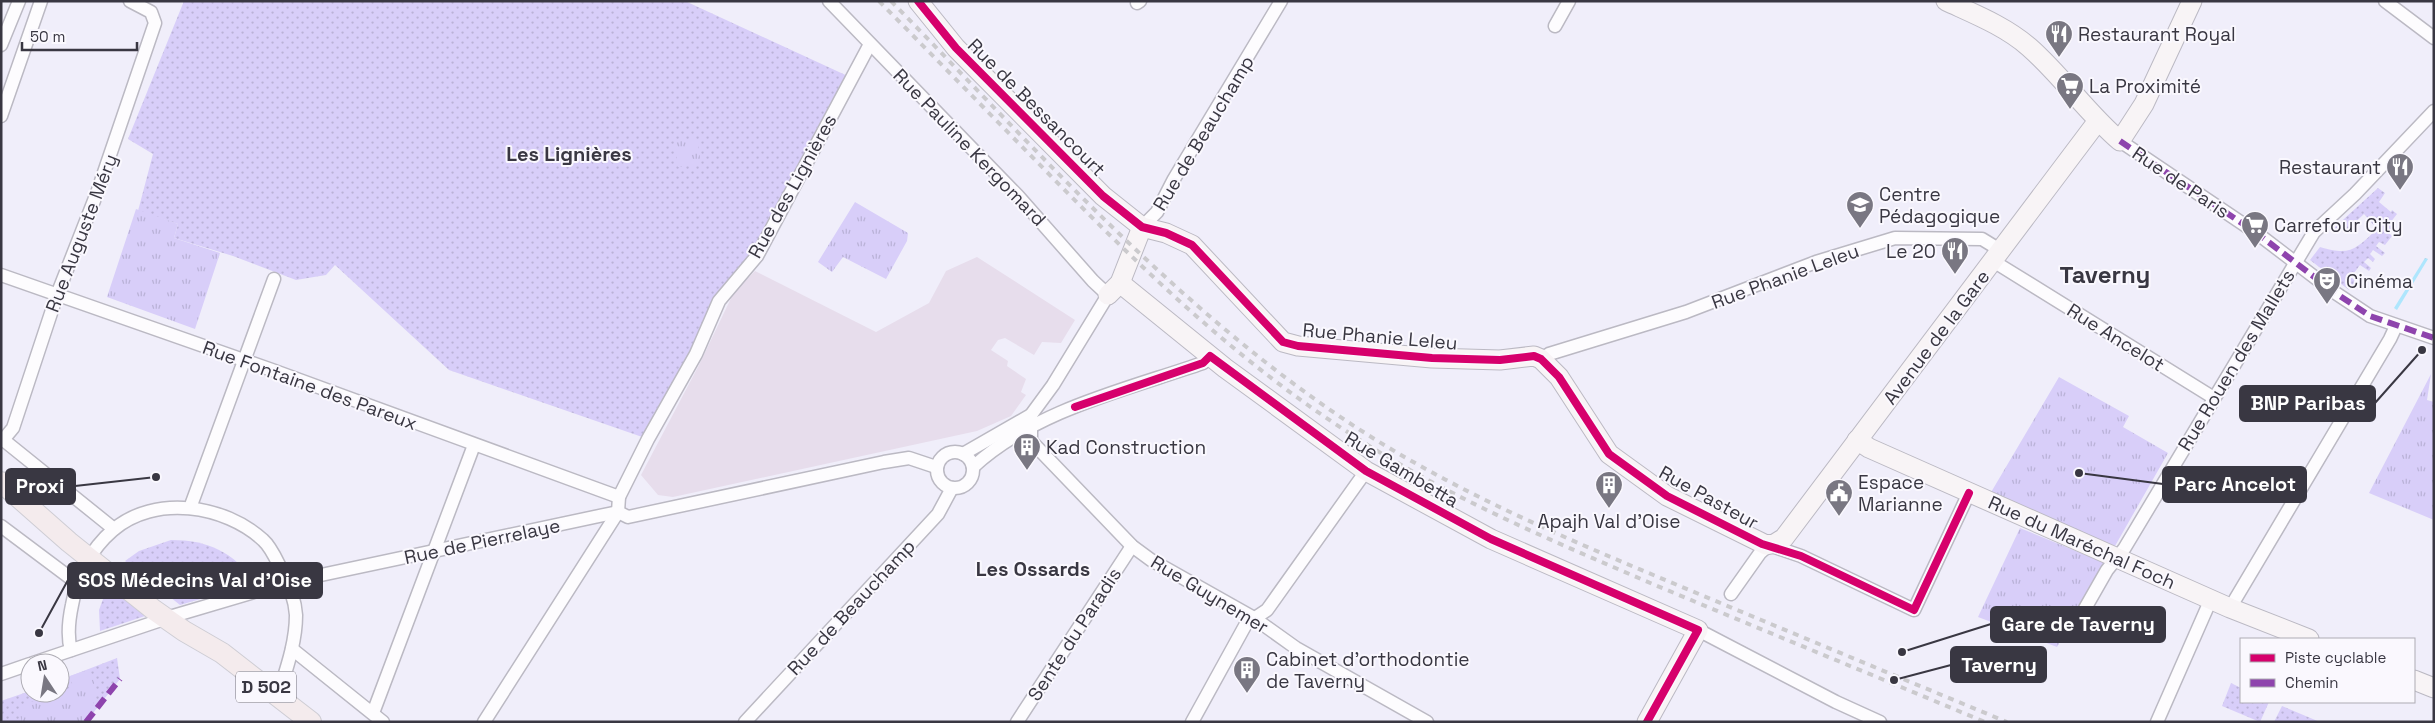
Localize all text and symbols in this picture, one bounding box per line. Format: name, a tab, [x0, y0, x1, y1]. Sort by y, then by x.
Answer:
restaurant icon: Restaurant Royal	[2044, 19, 2074, 58]
scale bar	[22, 20, 138, 52]
place label: Restaurant Royal	[2078, 22, 2236, 47]
text: 50 m	[30, 27, 65, 46]
street label: Rue de Bessancourt	[962, 33, 1111, 182]
street label: Rue de Beauchamp	[1147, 51, 1260, 215]
street label: Rue Pauline Kergomard	[888, 63, 1052, 232]
supermarket icon: La Proximité	[2055, 71, 2085, 110]
place label: La Proximité	[2089, 74, 2201, 99]
street label: Rue des Lignières	[742, 110, 842, 263]
district label: Les Lignières	[506, 141, 632, 167]
street label: Rue de Paris	[2127, 141, 2234, 224]
street label: Rue Auguste Méry	[40, 150, 123, 316]
restaurant icon: Restaurant	[2385, 152, 2415, 191]
place label: Restaurant	[2279, 155, 2381, 180]
place label: Centre Pédagogique	[1879, 182, 2000, 229]
school or university icon: Centre Pédagogique	[1845, 190, 1875, 229]
supermarket icon: Carrefour City	[2240, 210, 2270, 249]
place label: Carrefour City	[2274, 213, 2403, 238]
restaurant icon: Le 20	[1940, 236, 1970, 275]
street label: Rue Phanie Leleu	[1708, 238, 1862, 315]
place label: Le 20	[1886, 239, 1936, 264]
district label: Taverny	[2060, 259, 2150, 290]
street label: Avenue de la Gare	[1878, 265, 1995, 410]
street label: Rue Rouen des Mallets	[2172, 265, 2301, 456]
theatre icon: Cinéma	[2312, 266, 2342, 305]
place label: Cinéma	[2346, 269, 2413, 294]
street label: Rue Ancelot	[2062, 298, 2169, 377]
street label: Rue Phanie Leleu	[1302, 317, 1458, 356]
street label: Rue Fontaine des Pareux	[199, 335, 421, 436]
callout: BNP Paribas	[2240, 386, 2375, 421]
text: BNP Paribas	[2250, 390, 2366, 416]
street label: Rue Gambetta	[1340, 426, 1463, 513]
building icon: Kad Construction	[1012, 432, 1042, 471]
place label: Kad Construction	[1046, 435, 1206, 460]
street label: Rue Pasteur	[1655, 460, 1763, 535]
callout: Parc Ancelot	[2163, 467, 2306, 502]
callout: Proxi	[6, 469, 75, 504]
building icon: Apajh Val d'Oise	[1594, 470, 1624, 509]
place label: Espace Marianne	[1858, 470, 1943, 517]
text: Parc Ancelot	[2174, 471, 2296, 497]
text: Proxi	[16, 473, 64, 499]
public building icon: Espace Marianne	[1824, 478, 1854, 517]
street label: Rue du Maréchal Foch	[1984, 490, 2179, 595]
place label: Apajh Val d'Oise	[1537, 509, 1681, 534]
street label: Rue de Pierrelaye	[402, 513, 562, 570]
street label: Rue de Beauchamp	[782, 534, 921, 680]
street label: Rue Guynemer	[1146, 549, 1273, 639]
district label: Les Ossards	[976, 556, 1090, 582]
callout: SOS Médecins Val d'Oise	[68, 563, 322, 598]
street label: Sente du Paradis	[1022, 563, 1127, 706]
text: SOS Médecins Val d'Oise	[78, 567, 312, 593]
callout: Gare de Taverny	[1991, 607, 2165, 642]
text: Gare de Taverny	[2001, 611, 2155, 637]
legend	[2240, 638, 2415, 703]
place label: Cabinet d'orthodontie de Taverny	[1266, 647, 1470, 694]
callout: Taverny	[1951, 647, 2046, 682]
text: Piste cyclable	[2285, 648, 2387, 667]
text: Taverny	[1961, 652, 2037, 678]
north arrow	[20, 653, 70, 703]
building icon: Cabinet d'orthodontie de Taverny	[1232, 655, 1262, 694]
text: N	[36, 656, 49, 675]
road number: D 502	[236, 672, 296, 702]
text: Chemin	[2285, 673, 2338, 692]

